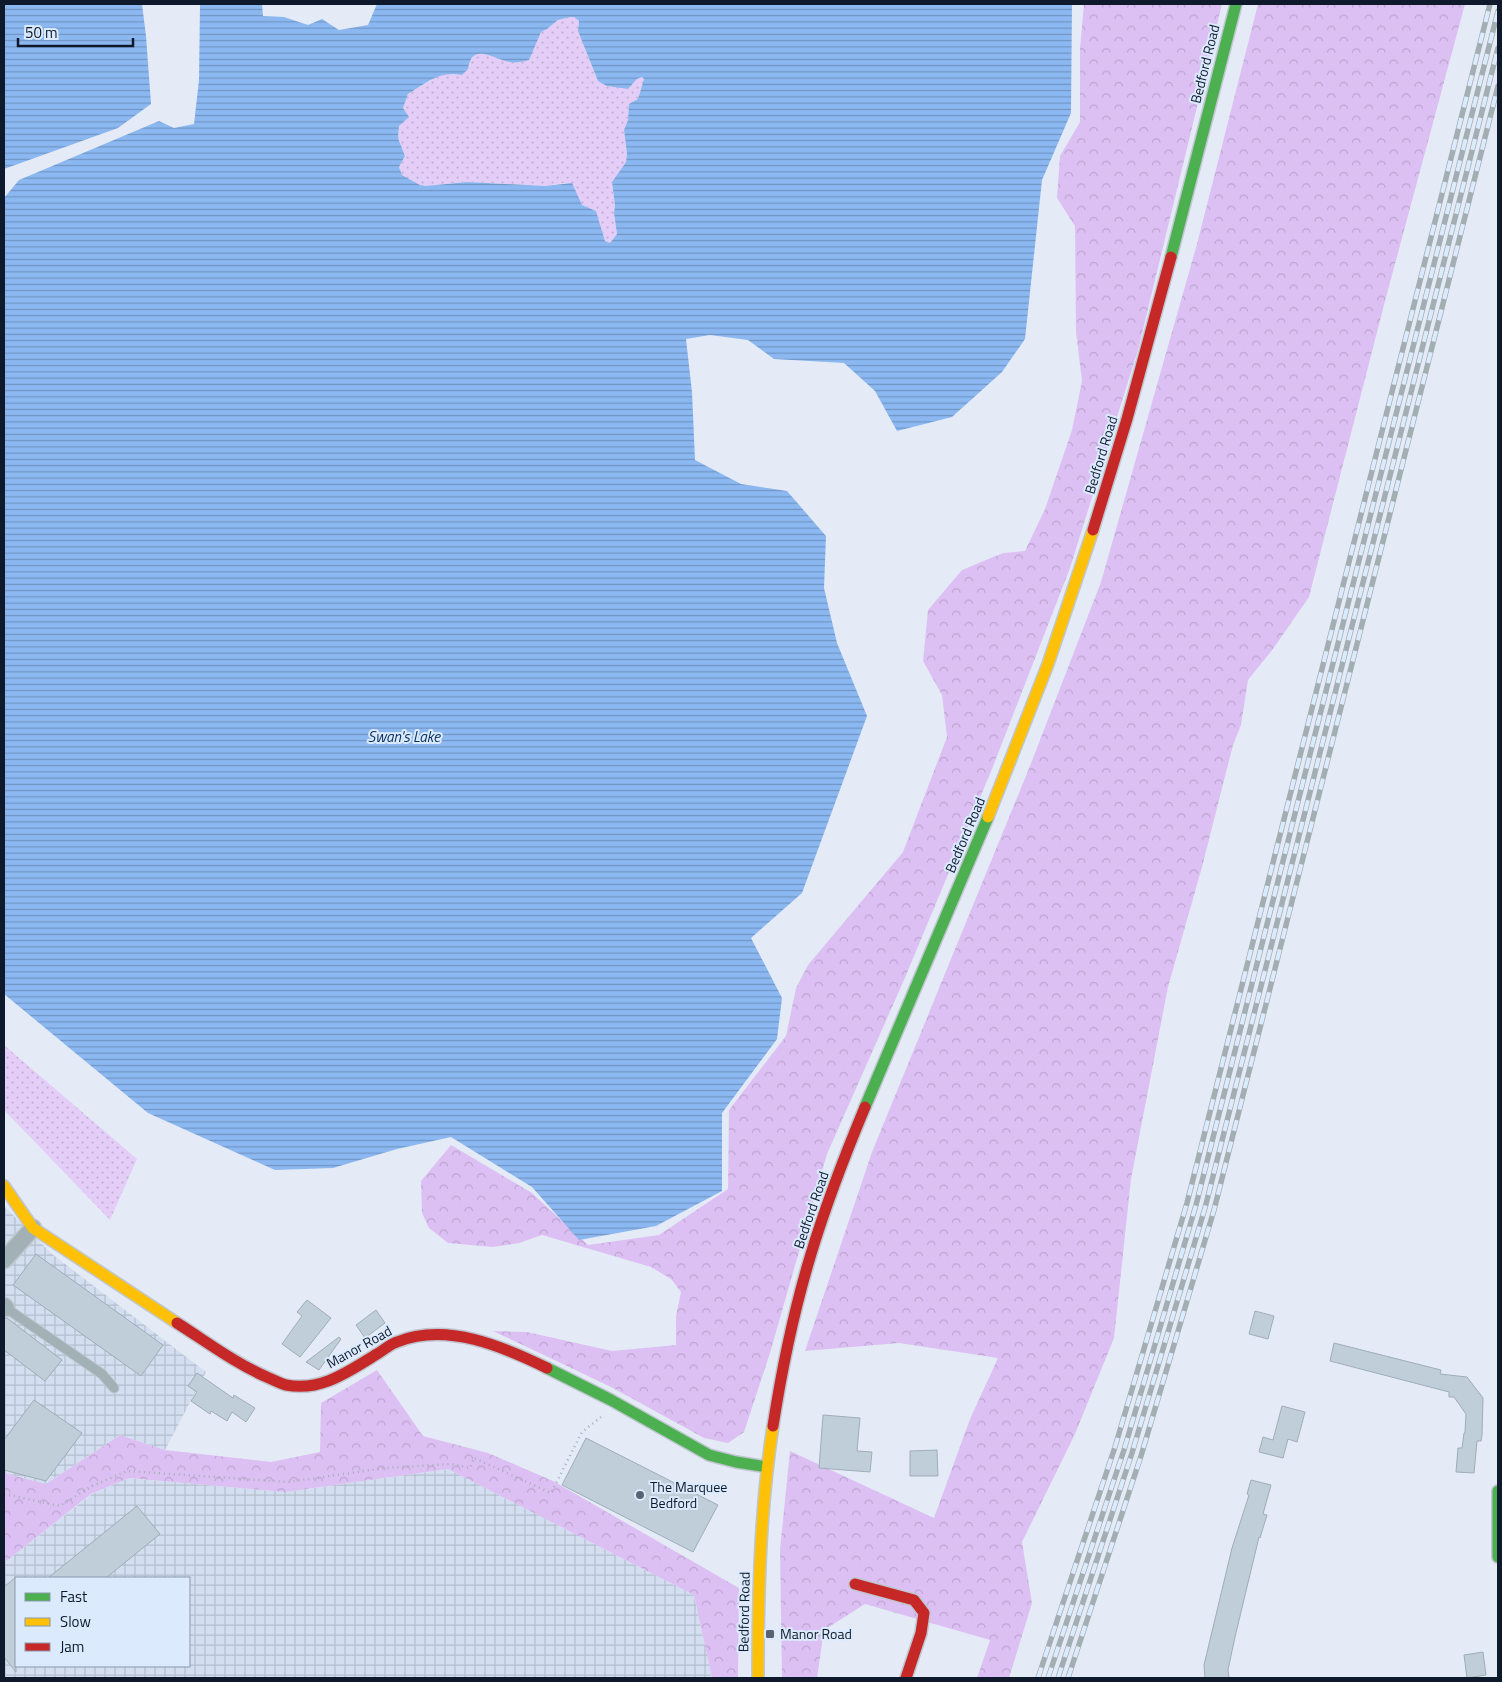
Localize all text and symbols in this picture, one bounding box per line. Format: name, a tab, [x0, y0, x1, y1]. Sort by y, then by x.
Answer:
scale bar	[18, 15, 132, 47]
text: 50 m	[25, 21, 58, 44]
street label: Bedford Road	[1185, 22, 1224, 105]
street label: Bedford Road	[1079, 413, 1122, 496]
water label: Swan's Lake	[368, 725, 441, 748]
street label: Bedford Road	[939, 794, 990, 876]
street label: Bedford Road	[788, 1168, 834, 1251]
street label: Manor Road	[322, 1320, 395, 1373]
place label: The Marquee Bedford	[650, 1476, 727, 1513]
marker: The Marquee Bedford	[634, 1489, 646, 1501]
street label: Bedford Road	[732, 1572, 755, 1652]
legend	[15, 1577, 190, 1667]
text: Fast	[60, 1585, 88, 1608]
text: Slow	[60, 1610, 91, 1633]
place label: Manor Road	[780, 1623, 852, 1644]
marker: Manor Road	[764, 1628, 776, 1640]
text: Jam	[60, 1635, 84, 1658]

